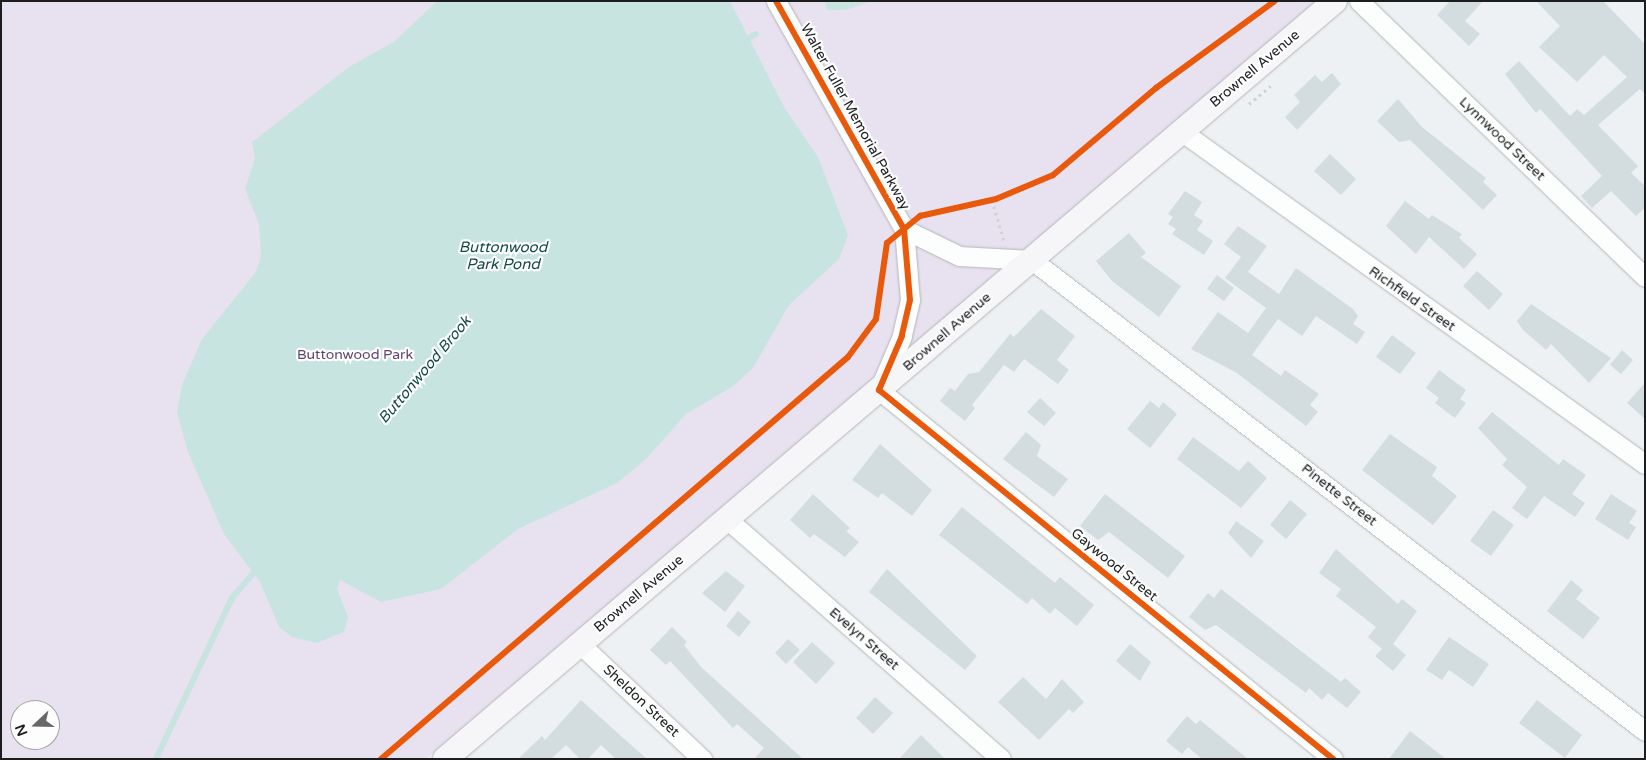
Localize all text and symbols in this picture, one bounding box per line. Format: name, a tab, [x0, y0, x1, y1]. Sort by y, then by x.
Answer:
street label: Walter Fuller Memorial Parkway	[797, 21, 913, 213]
street label: Brownell Avenue	[1207, 27, 1303, 111]
street label: Lynnwood Street	[1456, 94, 1548, 184]
water label: Buttonwood Park Pond	[459, 238, 547, 273]
street label: Richfield Street	[1365, 263, 1459, 335]
street label: Brownell Avenue	[899, 289, 995, 375]
water label: Buttonwood Brook	[375, 313, 475, 427]
park label: Buttonwood Park	[297, 347, 413, 363]
street label: Pinette Street	[1298, 460, 1380, 530]
street label: Gaywood Street	[1067, 525, 1161, 605]
street label: Brownell Avenue	[591, 552, 687, 636]
street label: Evelyn Street	[826, 604, 902, 674]
street label: Sheldon Street	[599, 661, 683, 741]
north arrow	[10, 700, 60, 750]
text: N	[12, 722, 31, 738]

